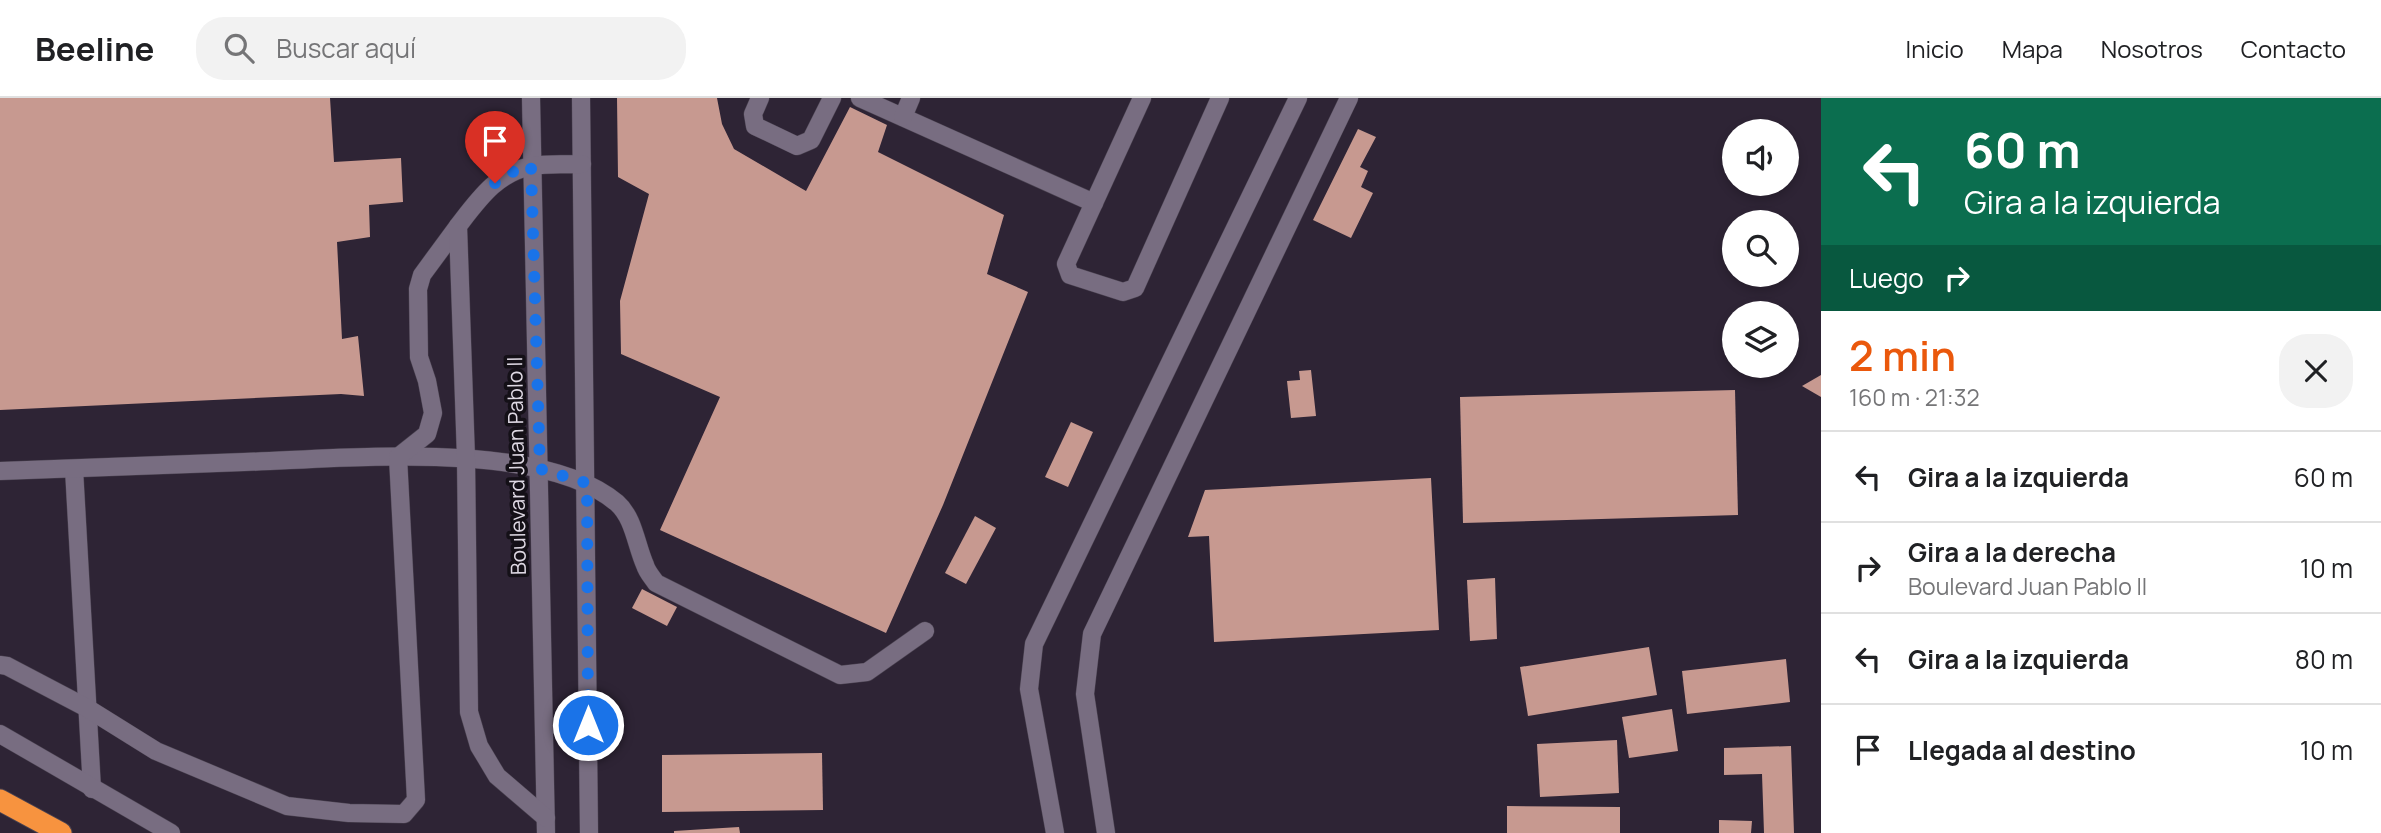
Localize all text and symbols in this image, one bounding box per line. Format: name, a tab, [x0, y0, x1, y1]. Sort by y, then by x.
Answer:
search box	[196, 17, 686, 80]
text: Beeline	[35, 26, 154, 71]
icon: search	[220, 29, 258, 67]
text: Buscar aquí	[276, 30, 416, 66]
text: Inicio	[1906, 32, 1964, 65]
text: Mapa	[2002, 32, 2063, 65]
text: Nosotros	[2101, 32, 2203, 65]
text: Contacto	[2241, 32, 2346, 65]
pin	[465, 111, 525, 183]
text: 60 m	[1964, 116, 2081, 183]
map controls	[1722, 119, 1799, 378]
button: sound	[1722, 119, 1799, 196]
icon: arrive	[476, 122, 514, 160]
icon: left	[1849, 126, 1940, 217]
text: Gira a la izquierda	[1964, 180, 2220, 224]
button: search	[1722, 210, 1799, 287]
icon: right	[1938, 259, 1976, 297]
text: Luego	[1849, 260, 1924, 296]
button: layers	[1722, 301, 1799, 378]
text: 2 min	[1849, 326, 1956, 384]
button: close	[2279, 334, 2353, 408]
street label: Boulevard Juan Pablo II	[500, 357, 532, 575]
text: 160 m · 21:32	[1849, 381, 1980, 413]
icon: left	[1849, 458, 1887, 496]
text: Gira a la izquierda	[1908, 459, 2129, 495]
text: 60 m	[2294, 459, 2353, 495]
text: Gira a la derecha	[1908, 534, 2116, 570]
icon: right	[1849, 549, 1887, 587]
text: 10 m	[2300, 550, 2353, 586]
text: Boulevard Juan Pablo II	[1908, 570, 2147, 602]
icon: left	[1849, 640, 1887, 678]
text: Gira a la izquierda	[1908, 641, 2129, 677]
text: 80 m	[2295, 641, 2353, 677]
position arrow	[551, 688, 625, 762]
icon: arrive	[1849, 731, 1887, 769]
text: Llegada al destino	[1908, 732, 2136, 768]
text: 10 m	[2300, 732, 2353, 768]

